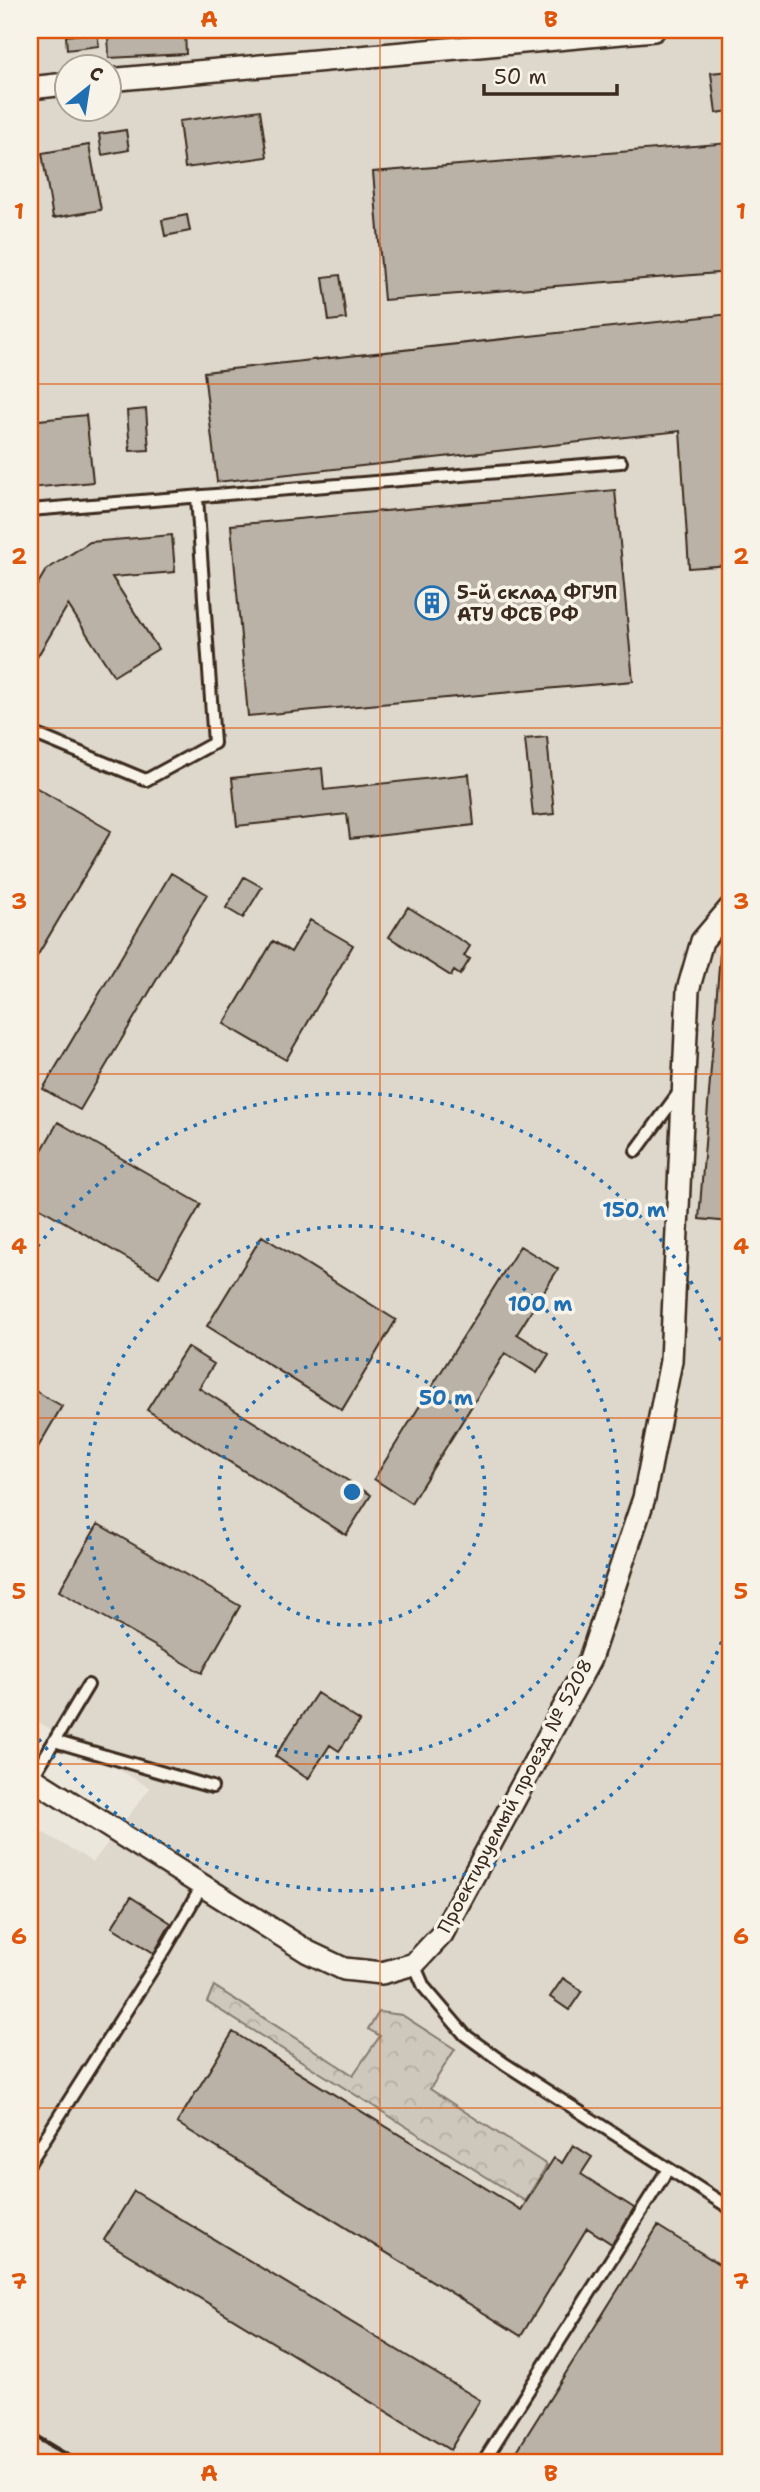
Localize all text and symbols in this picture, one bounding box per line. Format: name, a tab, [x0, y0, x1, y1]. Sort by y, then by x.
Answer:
text: A	[200, 4, 218, 34]
text: B	[544, 4, 558, 34]
north arrow	[52, 52, 122, 122]
scale bar	[484, 52, 616, 96]
text: С	[85, 60, 108, 87]
text: 50 m	[494, 63, 547, 91]
text: 1	[14, 196, 24, 226]
text: 1	[736, 196, 746, 226]
text: 2	[11, 541, 27, 571]
text: 2	[733, 541, 749, 571]
place label: 5-й склад ФГУП АТУ ФСБ РФ	[457, 580, 617, 627]
building icon: 5-й склад ФГУП АТУ ФСБ РФ	[413, 584, 451, 622]
text: 3	[11, 886, 27, 916]
text: 3	[733, 886, 749, 916]
text: 150 m	[602, 1196, 666, 1224]
text: 4	[11, 1231, 27, 1261]
text: 4	[733, 1231, 749, 1261]
text: 100 m	[508, 1290, 572, 1318]
text: 50 m	[419, 1384, 473, 1412]
centre of rings	[340, 1480, 364, 1504]
text: 5	[12, 1576, 26, 1606]
text: 5	[734, 1576, 748, 1606]
street label: Проектируемый проезд № 5208	[432, 1654, 598, 1938]
text: 6	[11, 1921, 27, 1951]
text: 6	[733, 1921, 749, 1951]
text: 7	[11, 2266, 27, 2296]
text: 7	[733, 2266, 749, 2296]
text: A	[200, 2458, 218, 2488]
text: B	[544, 2458, 558, 2488]

